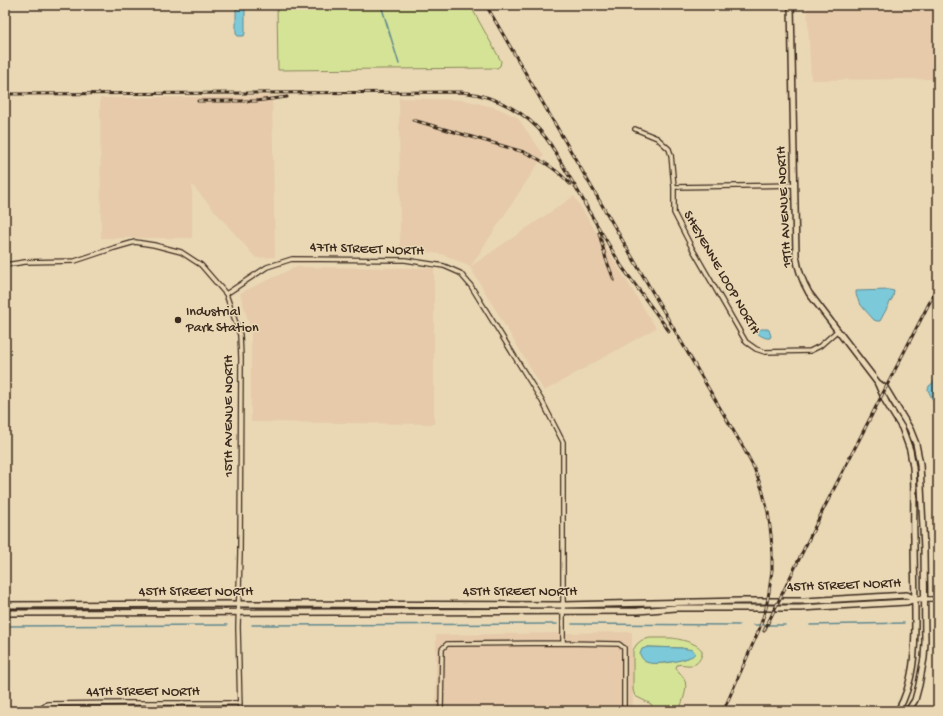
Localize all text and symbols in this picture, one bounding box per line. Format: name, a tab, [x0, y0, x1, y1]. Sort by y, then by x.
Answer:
street label: 19TH AVENUE NORTH	[773, 145, 797, 269]
street label: SHEYENNE LOOP NORTH	[679, 208, 764, 339]
street label: 47TH STREET NORTH	[310, 240, 425, 261]
place label: Industrial Park Station	[185, 304, 259, 337]
marker: Industrial Park Station	[173, 315, 183, 325]
street label: 15TH AVENUE NORTH	[221, 354, 238, 478]
street label: 45TH STREET NORTH	[787, 575, 902, 596]
street label: 45TH STREET NORTH	[139, 584, 254, 601]
street label: 45TH STREET NORTH	[463, 584, 578, 601]
street label: 44TH STREET NORTH	[86, 684, 201, 701]

